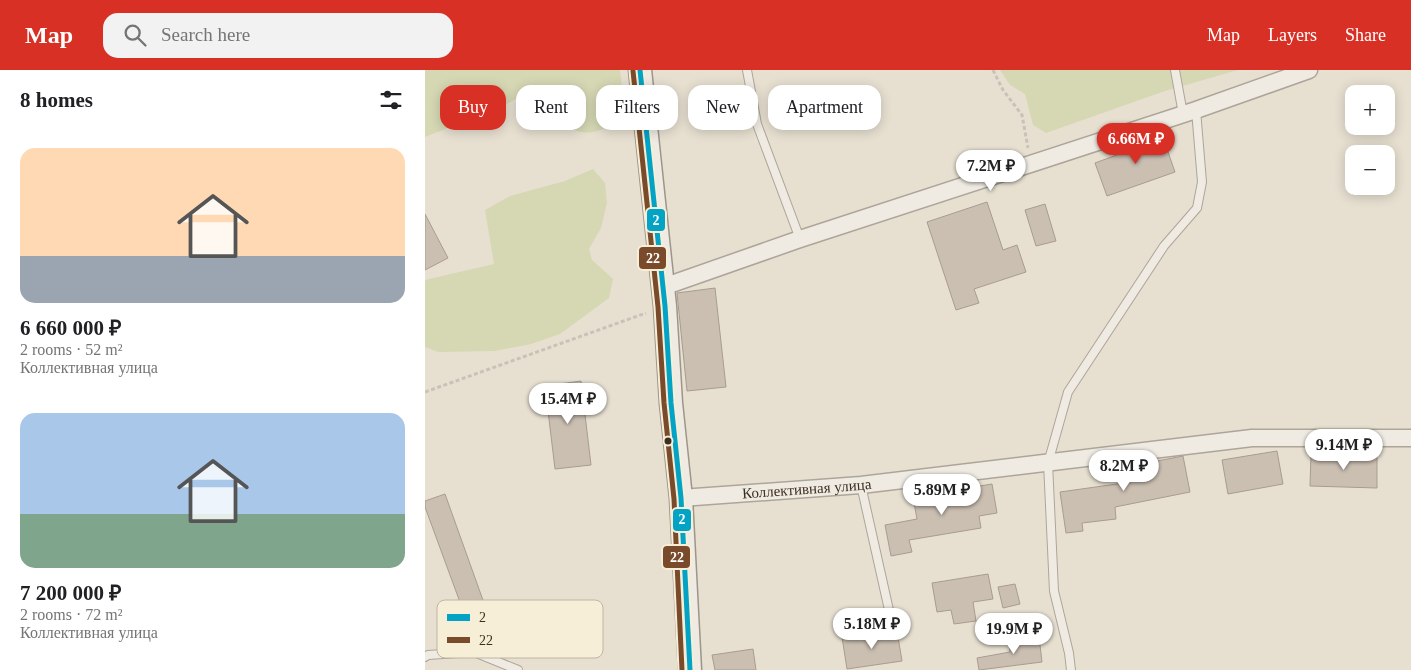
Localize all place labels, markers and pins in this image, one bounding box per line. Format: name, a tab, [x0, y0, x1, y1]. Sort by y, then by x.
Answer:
pin: 6.66M ₽	[1090, 122, 1182, 165]
pin: 7.2M ₽	[950, 150, 1032, 192]
pin: 15.4M ₽	[522, 382, 614, 425]
pin: 9.14M ₽	[1298, 428, 1390, 471]
unlabelled marker	[663, 436, 673, 446]
pin: 8.2M ₽	[1083, 450, 1165, 492]
pin: 5.89M ₽	[896, 474, 988, 516]
pin: 5.18M ₽	[826, 608, 918, 650]
pin: 19.9M ₽	[968, 612, 1060, 655]

